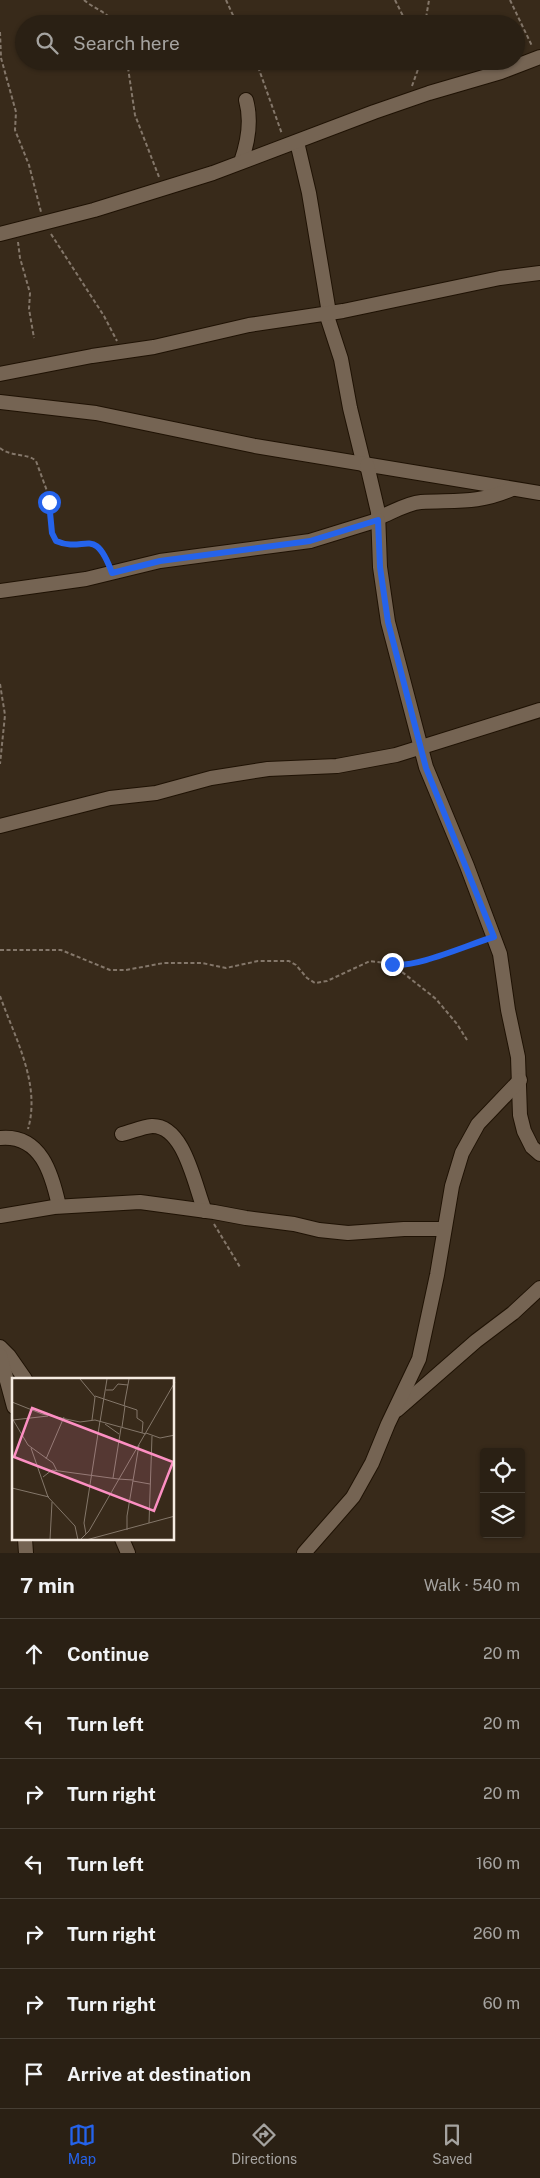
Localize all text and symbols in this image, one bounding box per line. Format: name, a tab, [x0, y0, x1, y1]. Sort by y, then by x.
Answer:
search box	[15, 15, 525, 70]
icon: search	[33, 29, 61, 57]
text: Search here	[73, 32, 180, 54]
route start	[38, 491, 61, 514]
route end	[381, 953, 404, 976]
inset map	[12, 1378, 175, 1540]
map controls	[480, 1448, 525, 1538]
button: locate	[480, 1448, 525, 1493]
button: layers	[480, 1493, 525, 1538]
text: 7 min	[20, 1573, 75, 1598]
text: Walk · 540 m	[424, 1576, 520, 1595]
icon: ahead	[20, 1640, 48, 1668]
text: Continue	[67, 1643, 149, 1665]
text: 20 m	[483, 1644, 520, 1663]
icon: left	[20, 1710, 48, 1738]
text: Turn left	[67, 1713, 144, 1735]
text: 20 m	[483, 1714, 520, 1733]
icon: right	[20, 1780, 48, 1808]
text: Turn right	[67, 1783, 156, 1805]
text: 20 m	[483, 1784, 520, 1803]
icon: left	[20, 1850, 48, 1878]
text: Turn left	[67, 1853, 144, 1875]
text: 160 m	[476, 1854, 520, 1873]
icon: right	[20, 1920, 48, 1948]
text: Turn right	[67, 1923, 156, 1945]
text: 260 m	[473, 1924, 520, 1943]
icon: right	[20, 1990, 48, 2018]
text: Turn right	[67, 1993, 156, 2015]
text: 60 m	[483, 1994, 520, 2013]
icon: arrive	[20, 2060, 48, 2088]
text: Arrive at destination	[67, 2063, 251, 2085]
tab: Map	[68, 2121, 96, 2167]
tab: Directions	[231, 2121, 297, 2167]
tab: Saved	[432, 2121, 472, 2167]

